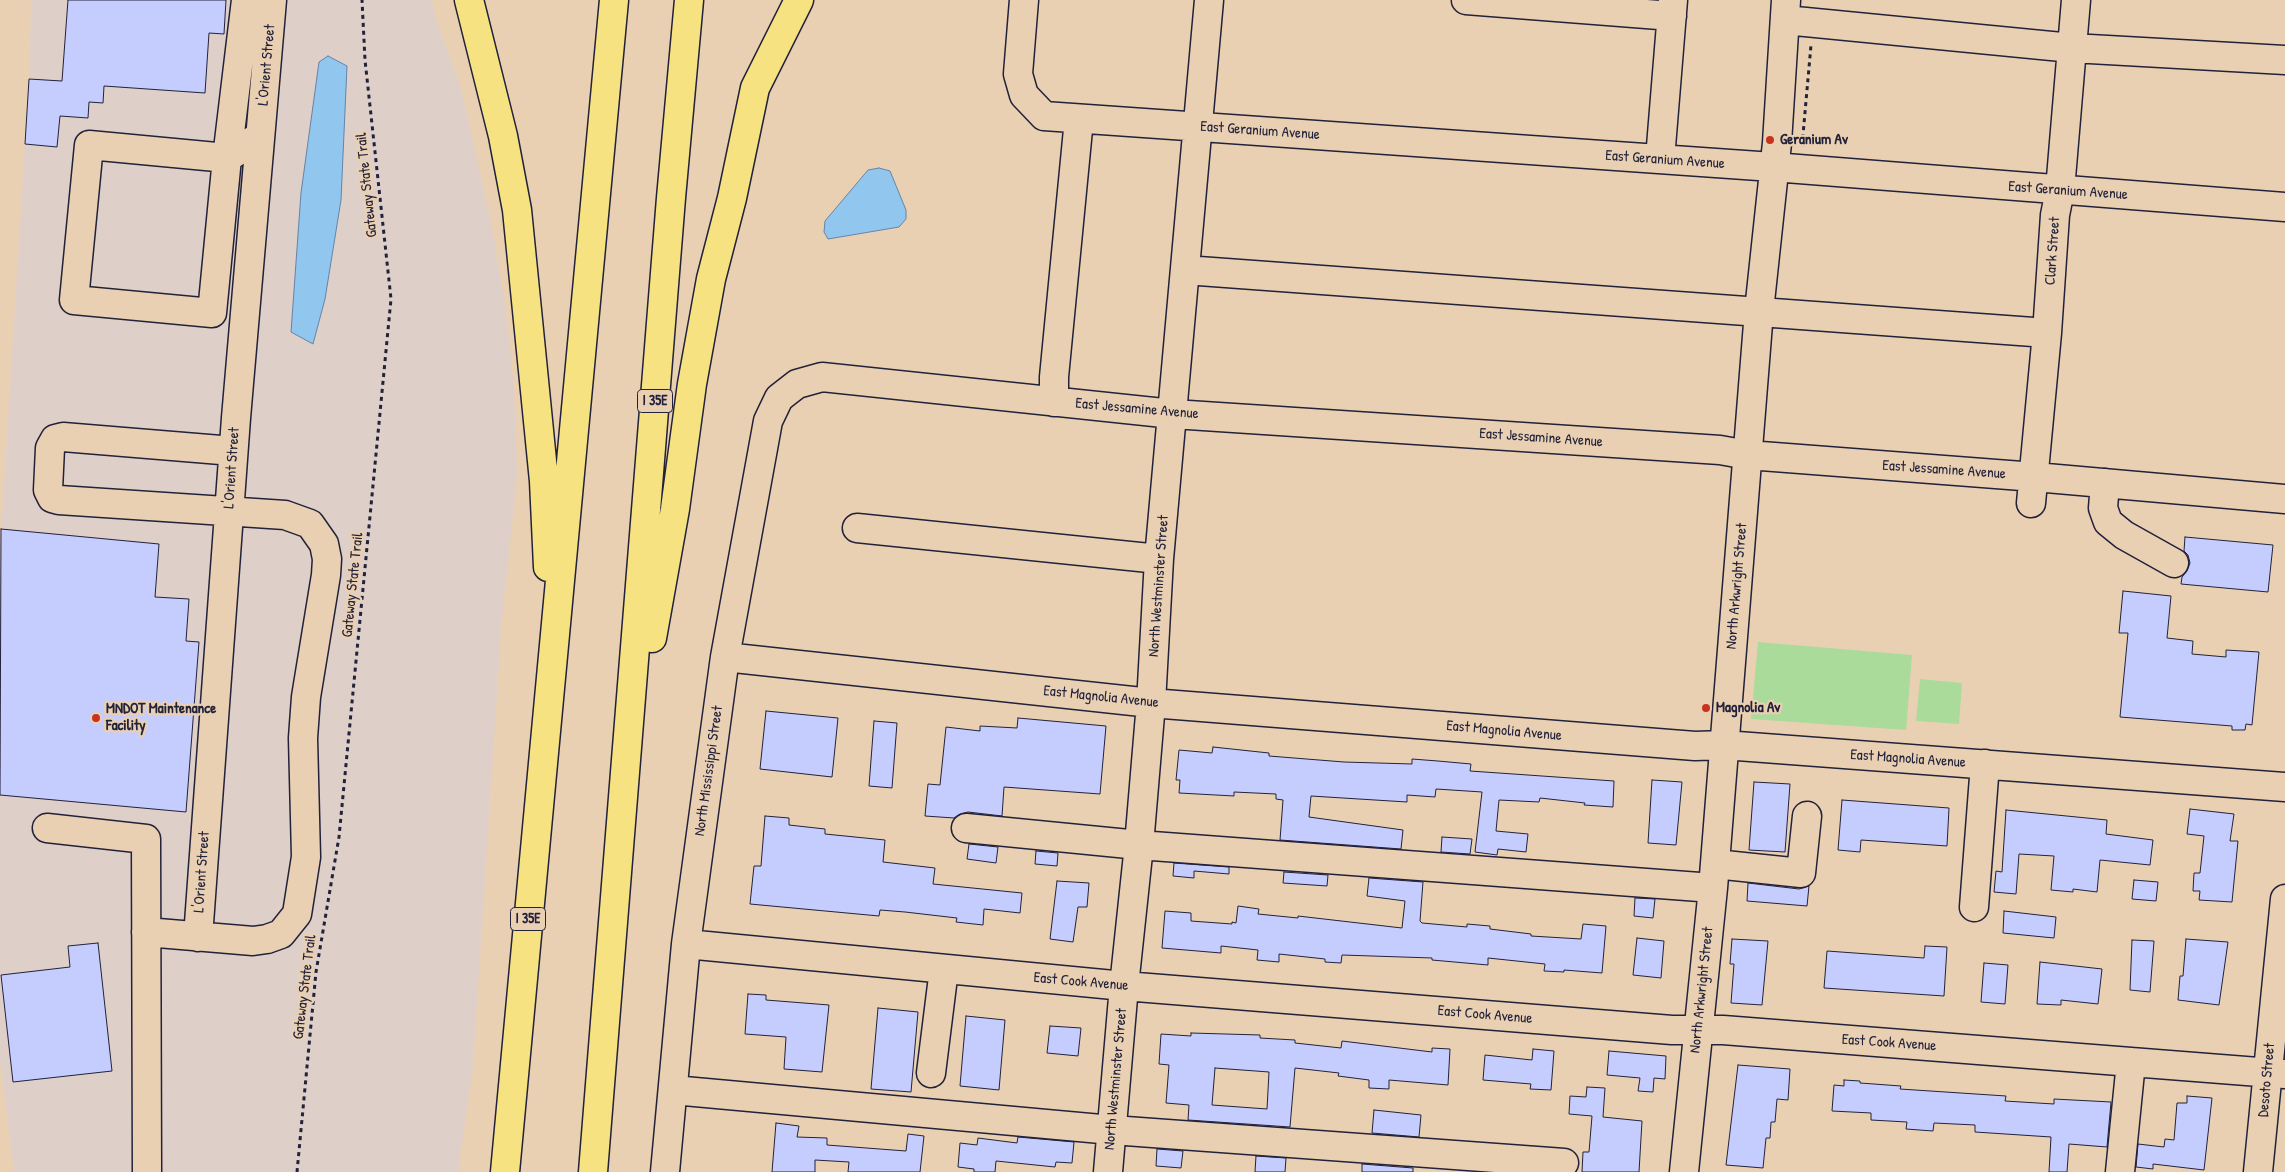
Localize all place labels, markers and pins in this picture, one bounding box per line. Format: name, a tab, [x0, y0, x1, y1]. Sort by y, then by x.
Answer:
place label: Geranium Av	[1780, 131, 1848, 149]
marker: Geranium Av	[1764, 134, 1776, 146]
place label: Magnolia Av	[1716, 699, 1780, 717]
place label: MNDOT Maintenance Facility	[106, 700, 216, 735]
marker: Magnolia Av	[1700, 702, 1712, 714]
marker: MNDOT Maintenance Facility	[90, 712, 102, 724]

